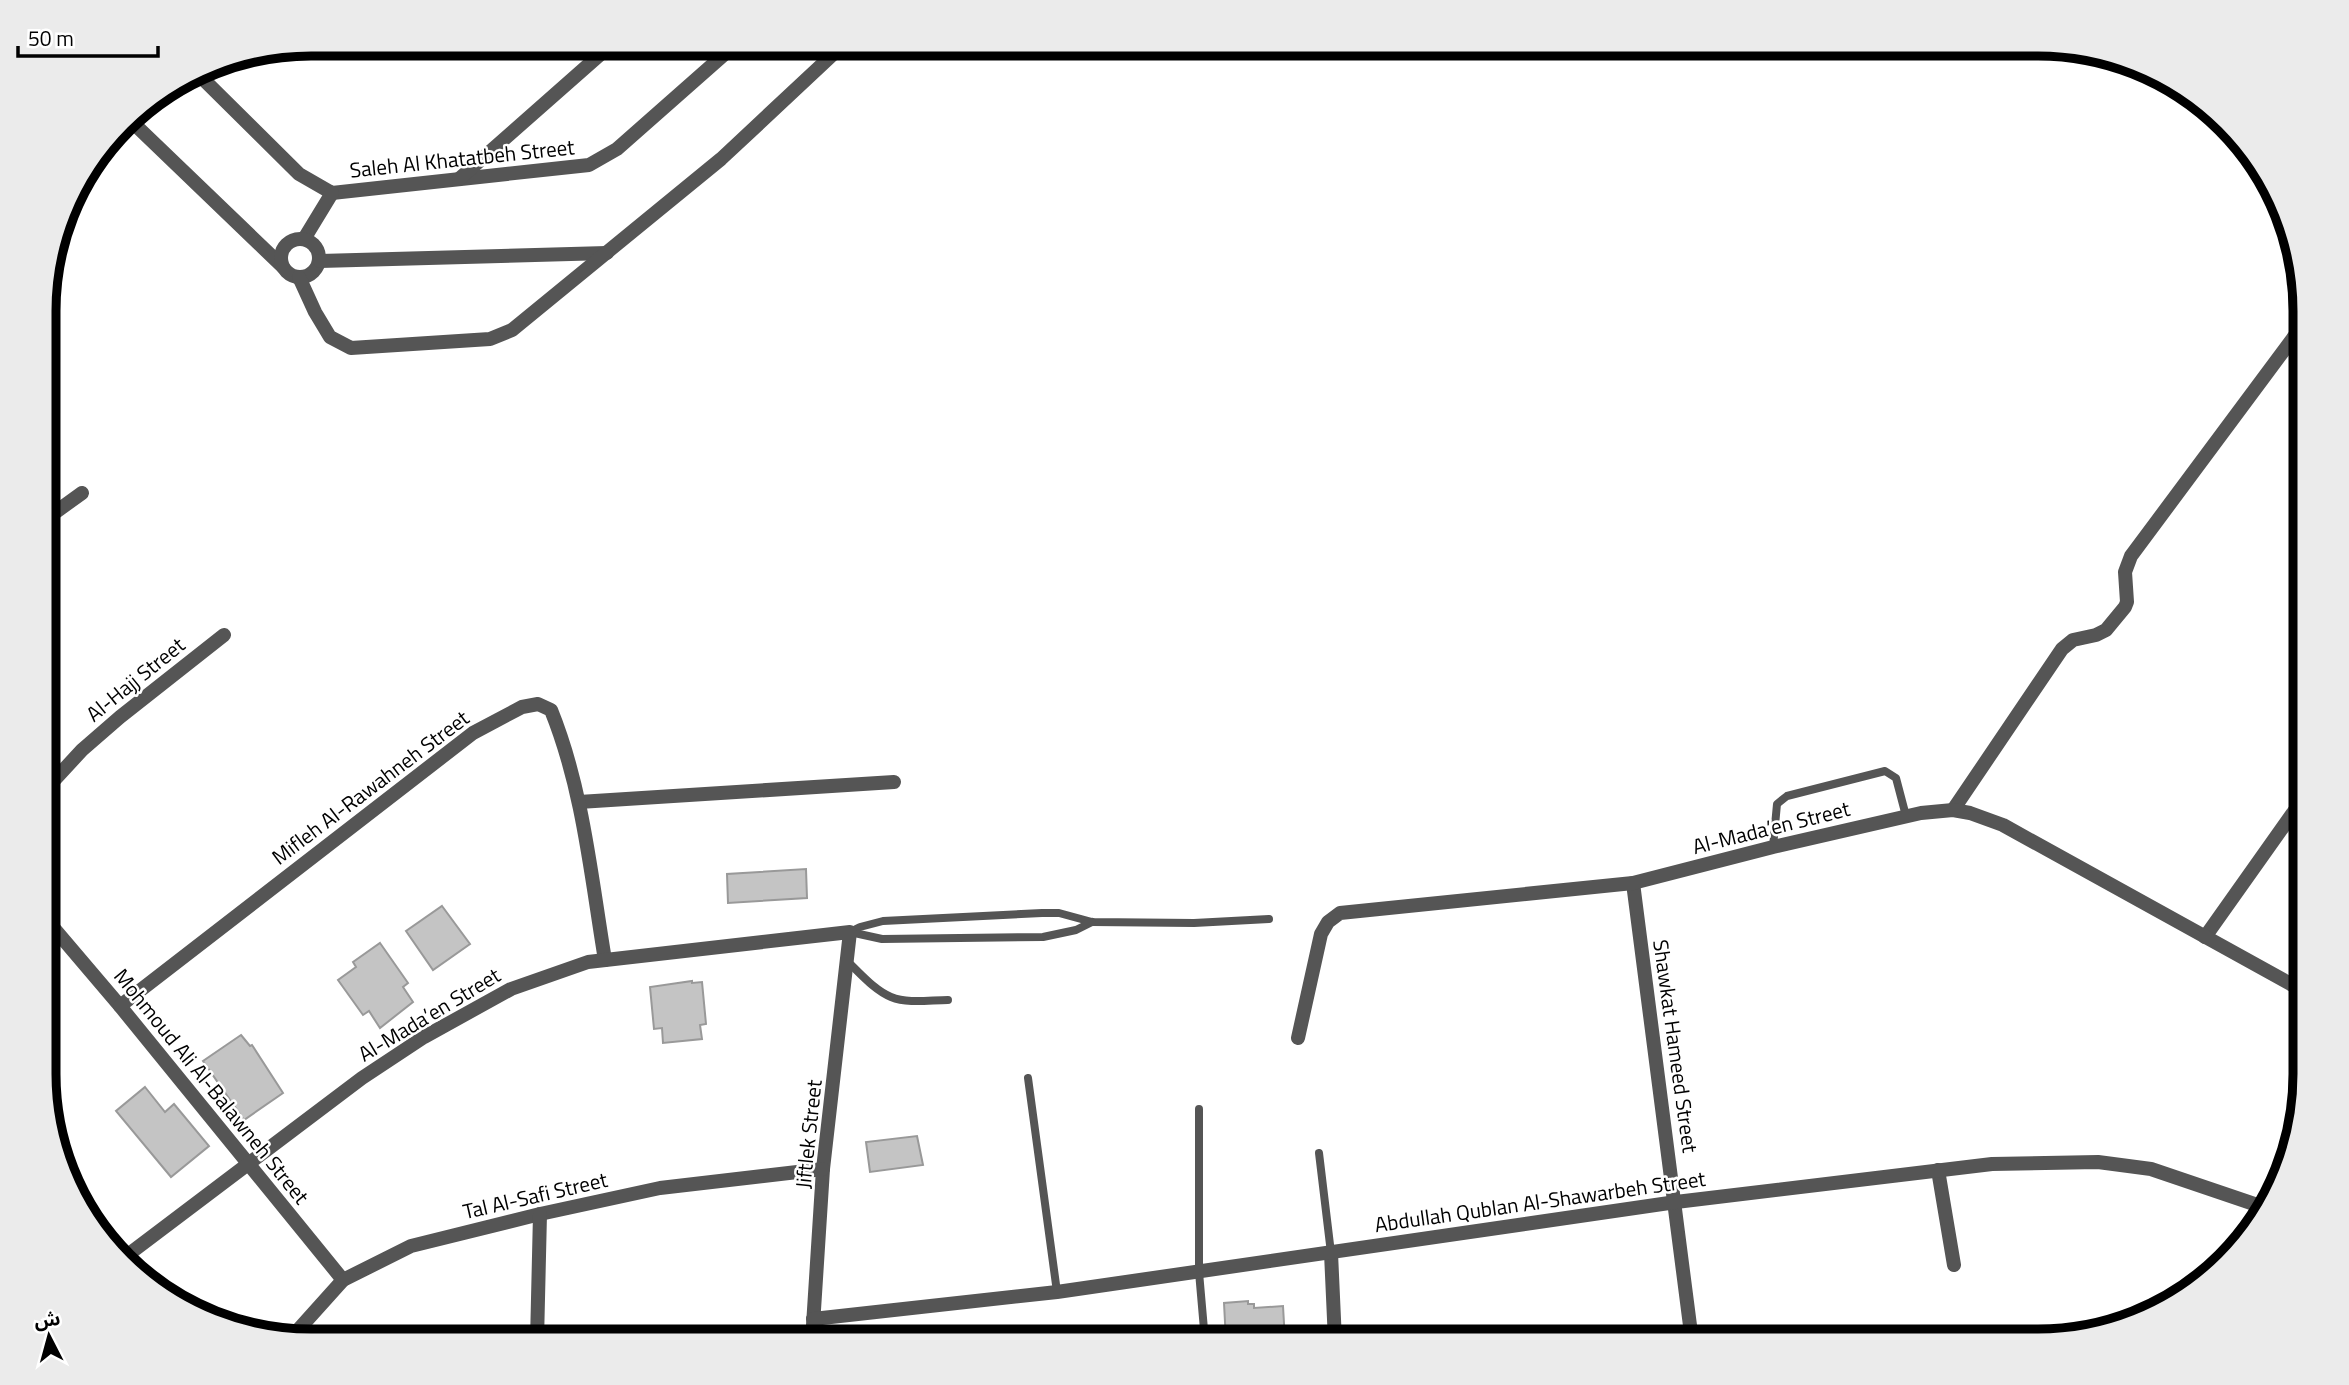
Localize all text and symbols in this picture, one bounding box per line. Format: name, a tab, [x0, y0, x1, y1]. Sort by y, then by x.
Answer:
scale bar	[18, 14, 158, 58]
text: 50 m	[28, 22, 74, 54]
street label: Saleh Al Khatatbeh Street	[348, 130, 577, 186]
street label: Al-Hajj Street	[79, 629, 192, 729]
street label: Mifleh Al-Rawahneh Street	[264, 702, 476, 872]
street label: Al-Mada’en Street	[1689, 792, 1854, 862]
street label: Shawkat Hameed Street	[1645, 937, 1707, 1155]
street label: Al-Mada’en Street	[352, 958, 507, 1069]
street label: Mohmoud Ali Al-Balawneh Street	[107, 961, 318, 1211]
street label: Jiftlek Street	[786, 1077, 830, 1190]
street label: Abdullah Qublan Al-Shawarbeh Street	[1372, 1162, 1708, 1240]
street label: Tal Al-Safi Street	[460, 1163, 611, 1227]
north arrow	[14, 1301, 84, 1371]
text: ش	[33, 1303, 62, 1334]

